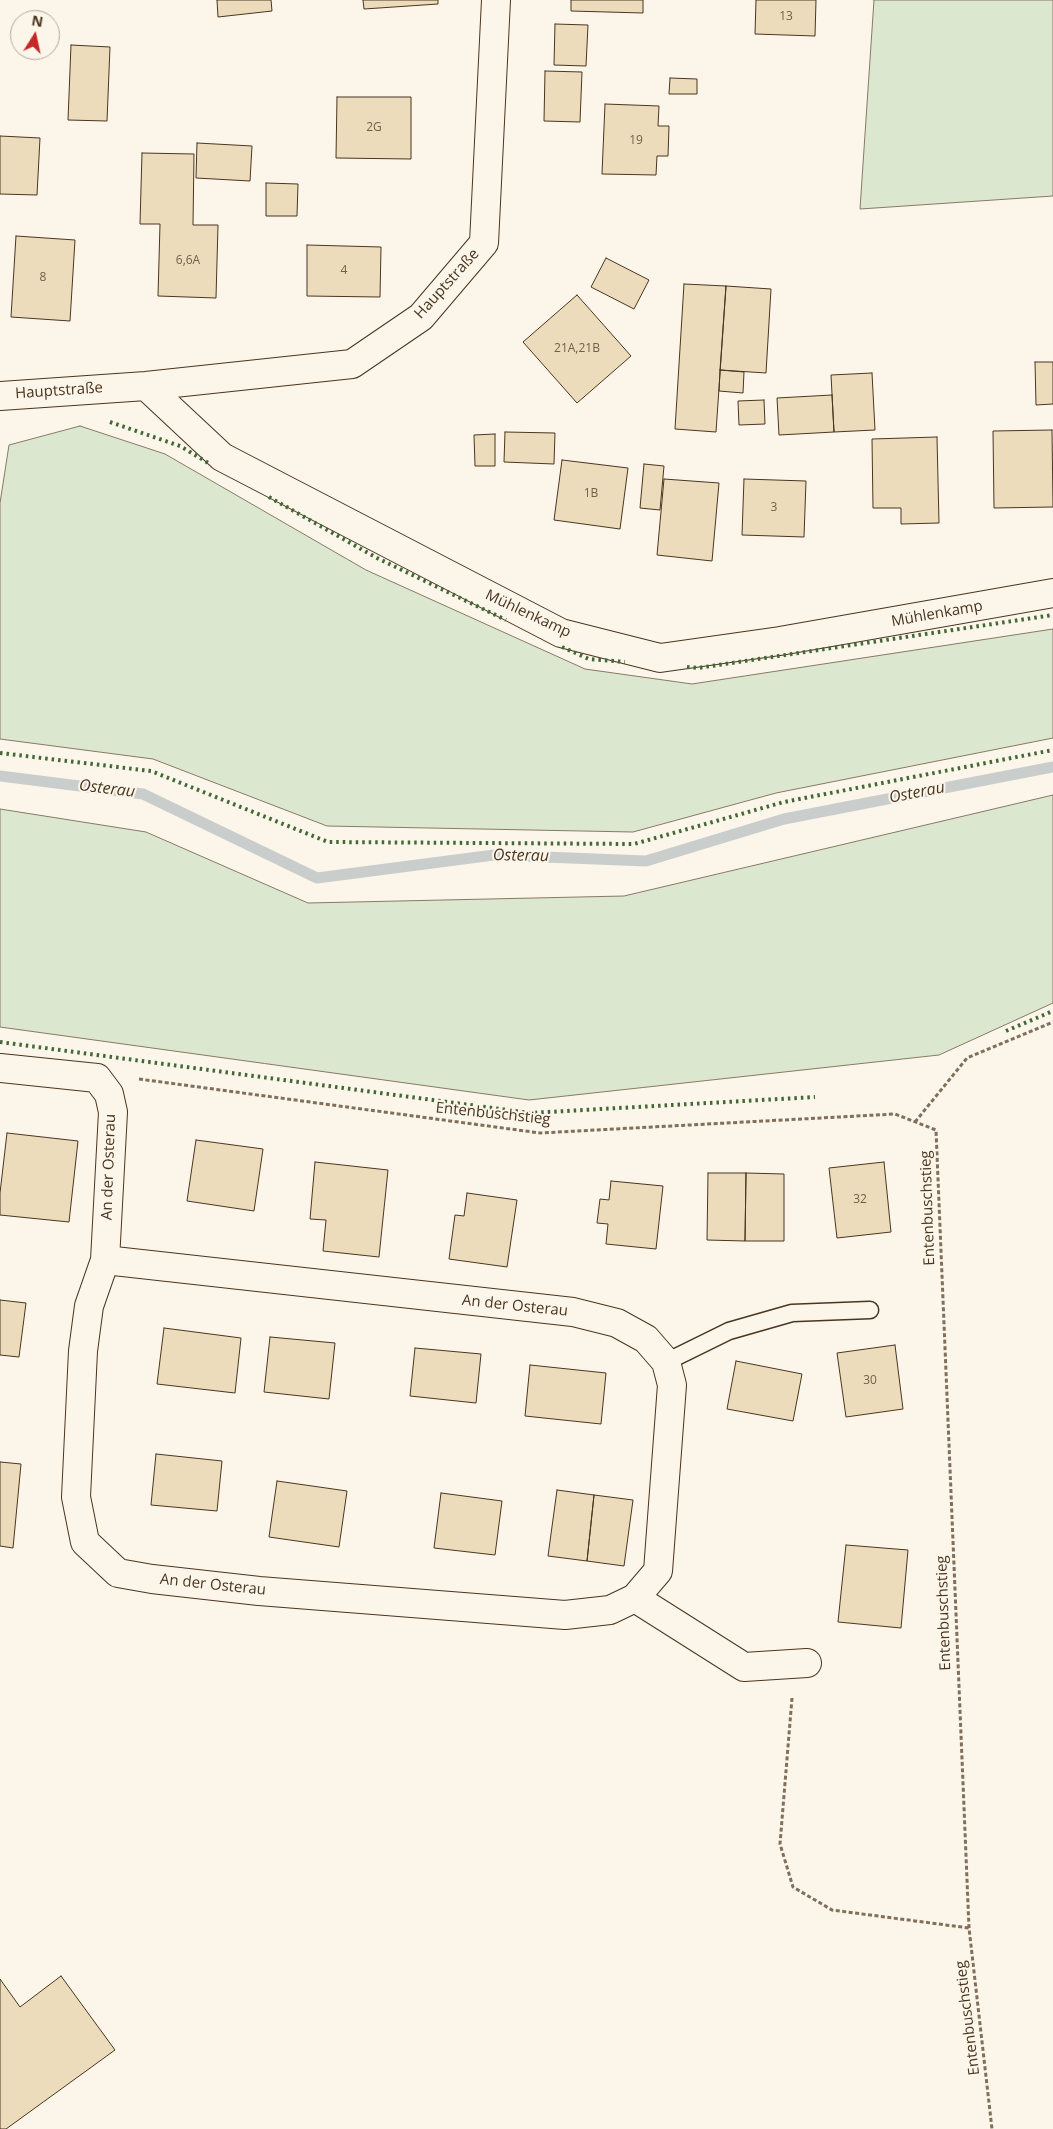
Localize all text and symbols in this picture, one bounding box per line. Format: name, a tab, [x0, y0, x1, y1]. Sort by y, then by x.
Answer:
north arrow	[10, 10, 60, 60]
text: N	[30, 10, 45, 31]
house number: 13	[779, 10, 793, 24]
house number: 2G	[366, 121, 382, 135]
house number: 19	[629, 134, 643, 148]
street label: Hauptstraße	[411, 245, 483, 323]
house number: 6,6A	[176, 254, 200, 268]
house number: 4	[341, 264, 347, 278]
house number: 8	[40, 271, 46, 285]
house number: 21A,21B	[554, 342, 600, 356]
street label: Hauptstraße	[15, 379, 103, 403]
house number: 1B	[584, 487, 598, 501]
house number: 3	[771, 501, 777, 515]
street label: Mühlenkamp	[482, 586, 574, 642]
street label: Mühlenkamp	[890, 597, 984, 631]
water label: Osterau	[78, 776, 136, 802]
water label: Osterau	[888, 778, 946, 808]
water label: Osterau	[493, 846, 549, 866]
street label: Entenbuschstieg	[435, 1099, 551, 1129]
street label: An der Osterau	[98, 1113, 120, 1221]
street label: Entenbuschstieg	[917, 1150, 939, 1266]
house number: 32	[853, 1193, 867, 1207]
street label: An der Osterau	[461, 1291, 569, 1321]
house number: 30	[863, 1374, 877, 1388]
street label: Entenbuschstieg	[933, 1555, 955, 1671]
street label: An der Osterau	[159, 1570, 267, 1600]
street label: Entenbuschstieg	[952, 1960, 984, 2076]

